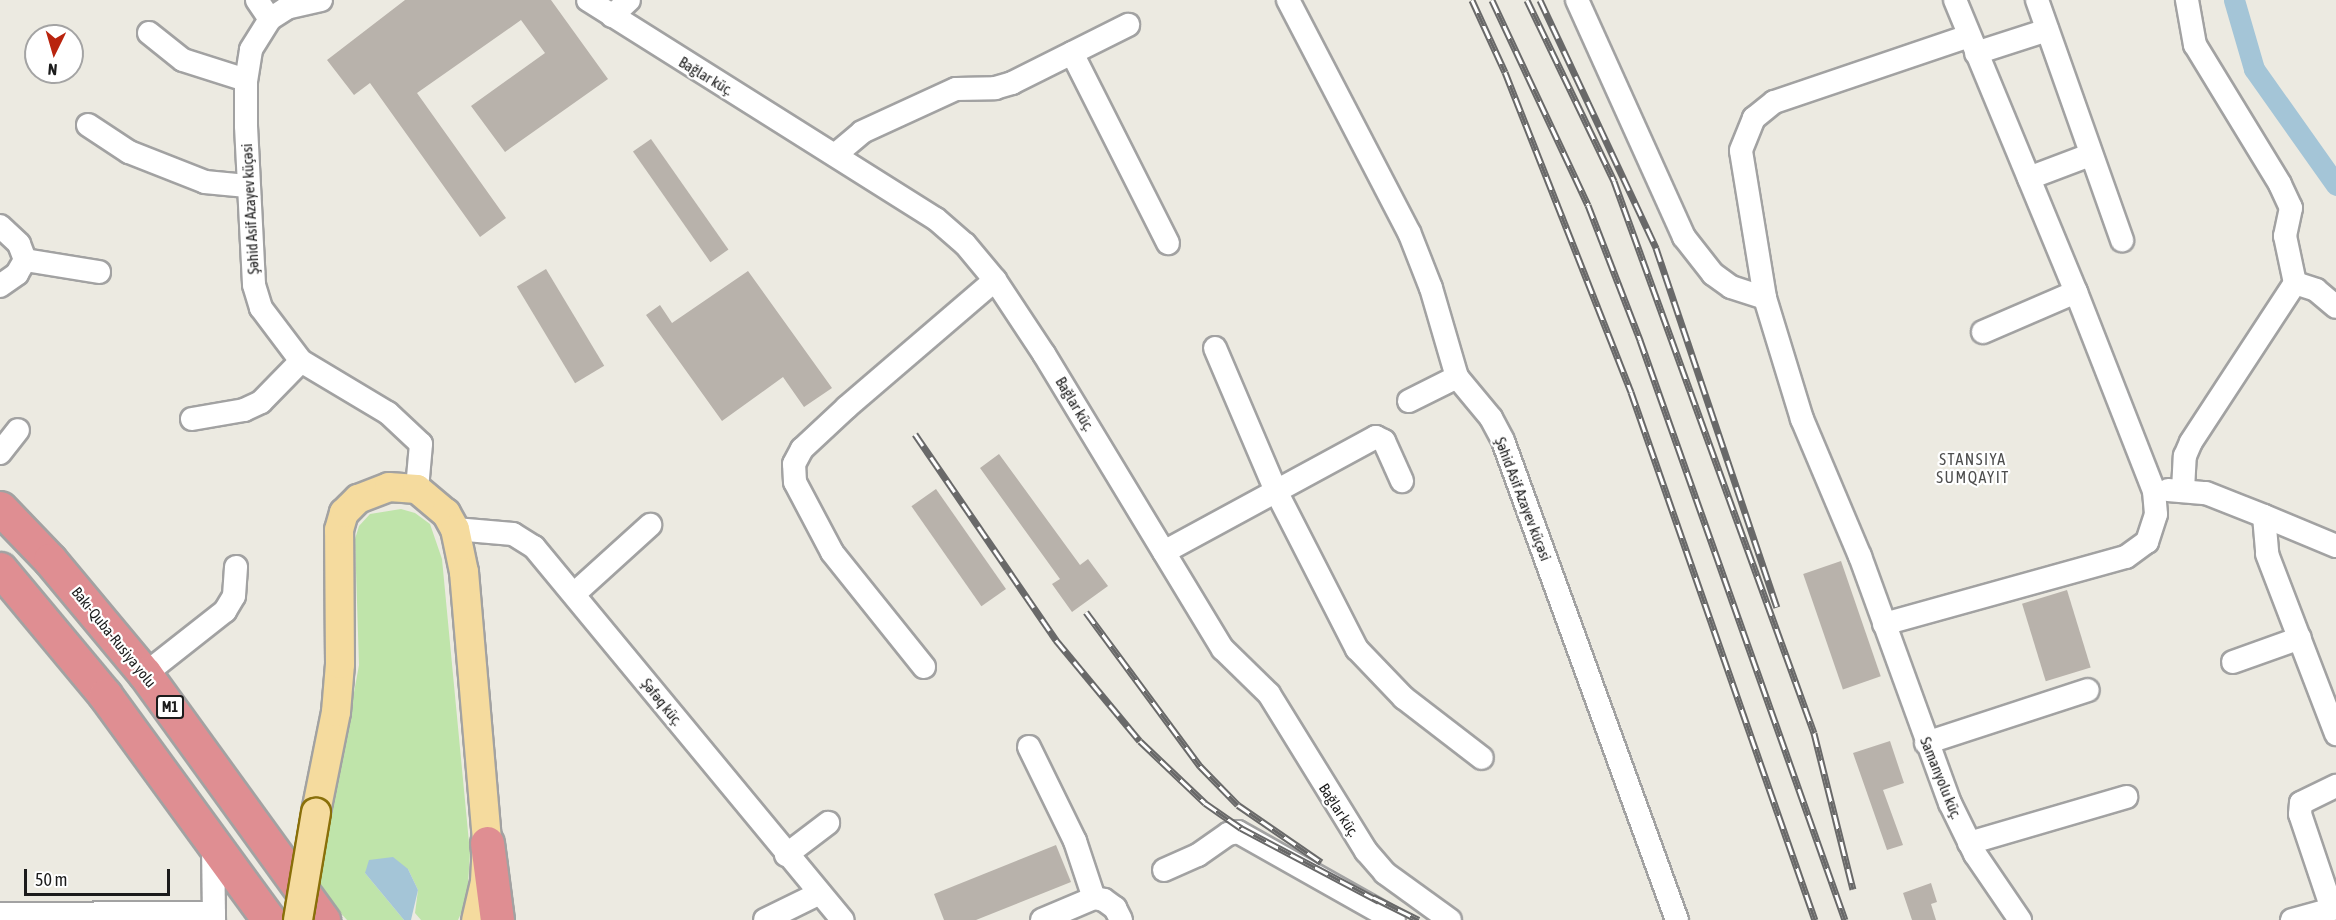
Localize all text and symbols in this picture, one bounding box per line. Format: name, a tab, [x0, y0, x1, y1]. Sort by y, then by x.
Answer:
north arrow	[24, 24, 84, 84]
street label: Bağlar küç.	[676, 53, 736, 99]
text: N	[47, 61, 58, 79]
street label: Şəhid Asif Azayev küçəsi	[238, 143, 262, 275]
street label: Bağlar küç.	[1052, 374, 1098, 434]
street label: Şəhid Asif Azayev küçəsi	[1491, 435, 1555, 563]
district label: STANSIYA SUMQAYIT	[1936, 449, 2010, 487]
street label: Bakı-Quba-Rusiya yolu	[68, 583, 160, 691]
street label: Şəfəq küç.	[638, 675, 686, 729]
road number: M1	[155, 696, 185, 718]
street label: Samanyolu küç.	[1916, 734, 1966, 822]
street label: Bağlar küç.	[1315, 780, 1363, 840]
scale bar	[27, 857, 172, 895]
text: 50 m	[35, 869, 67, 890]

